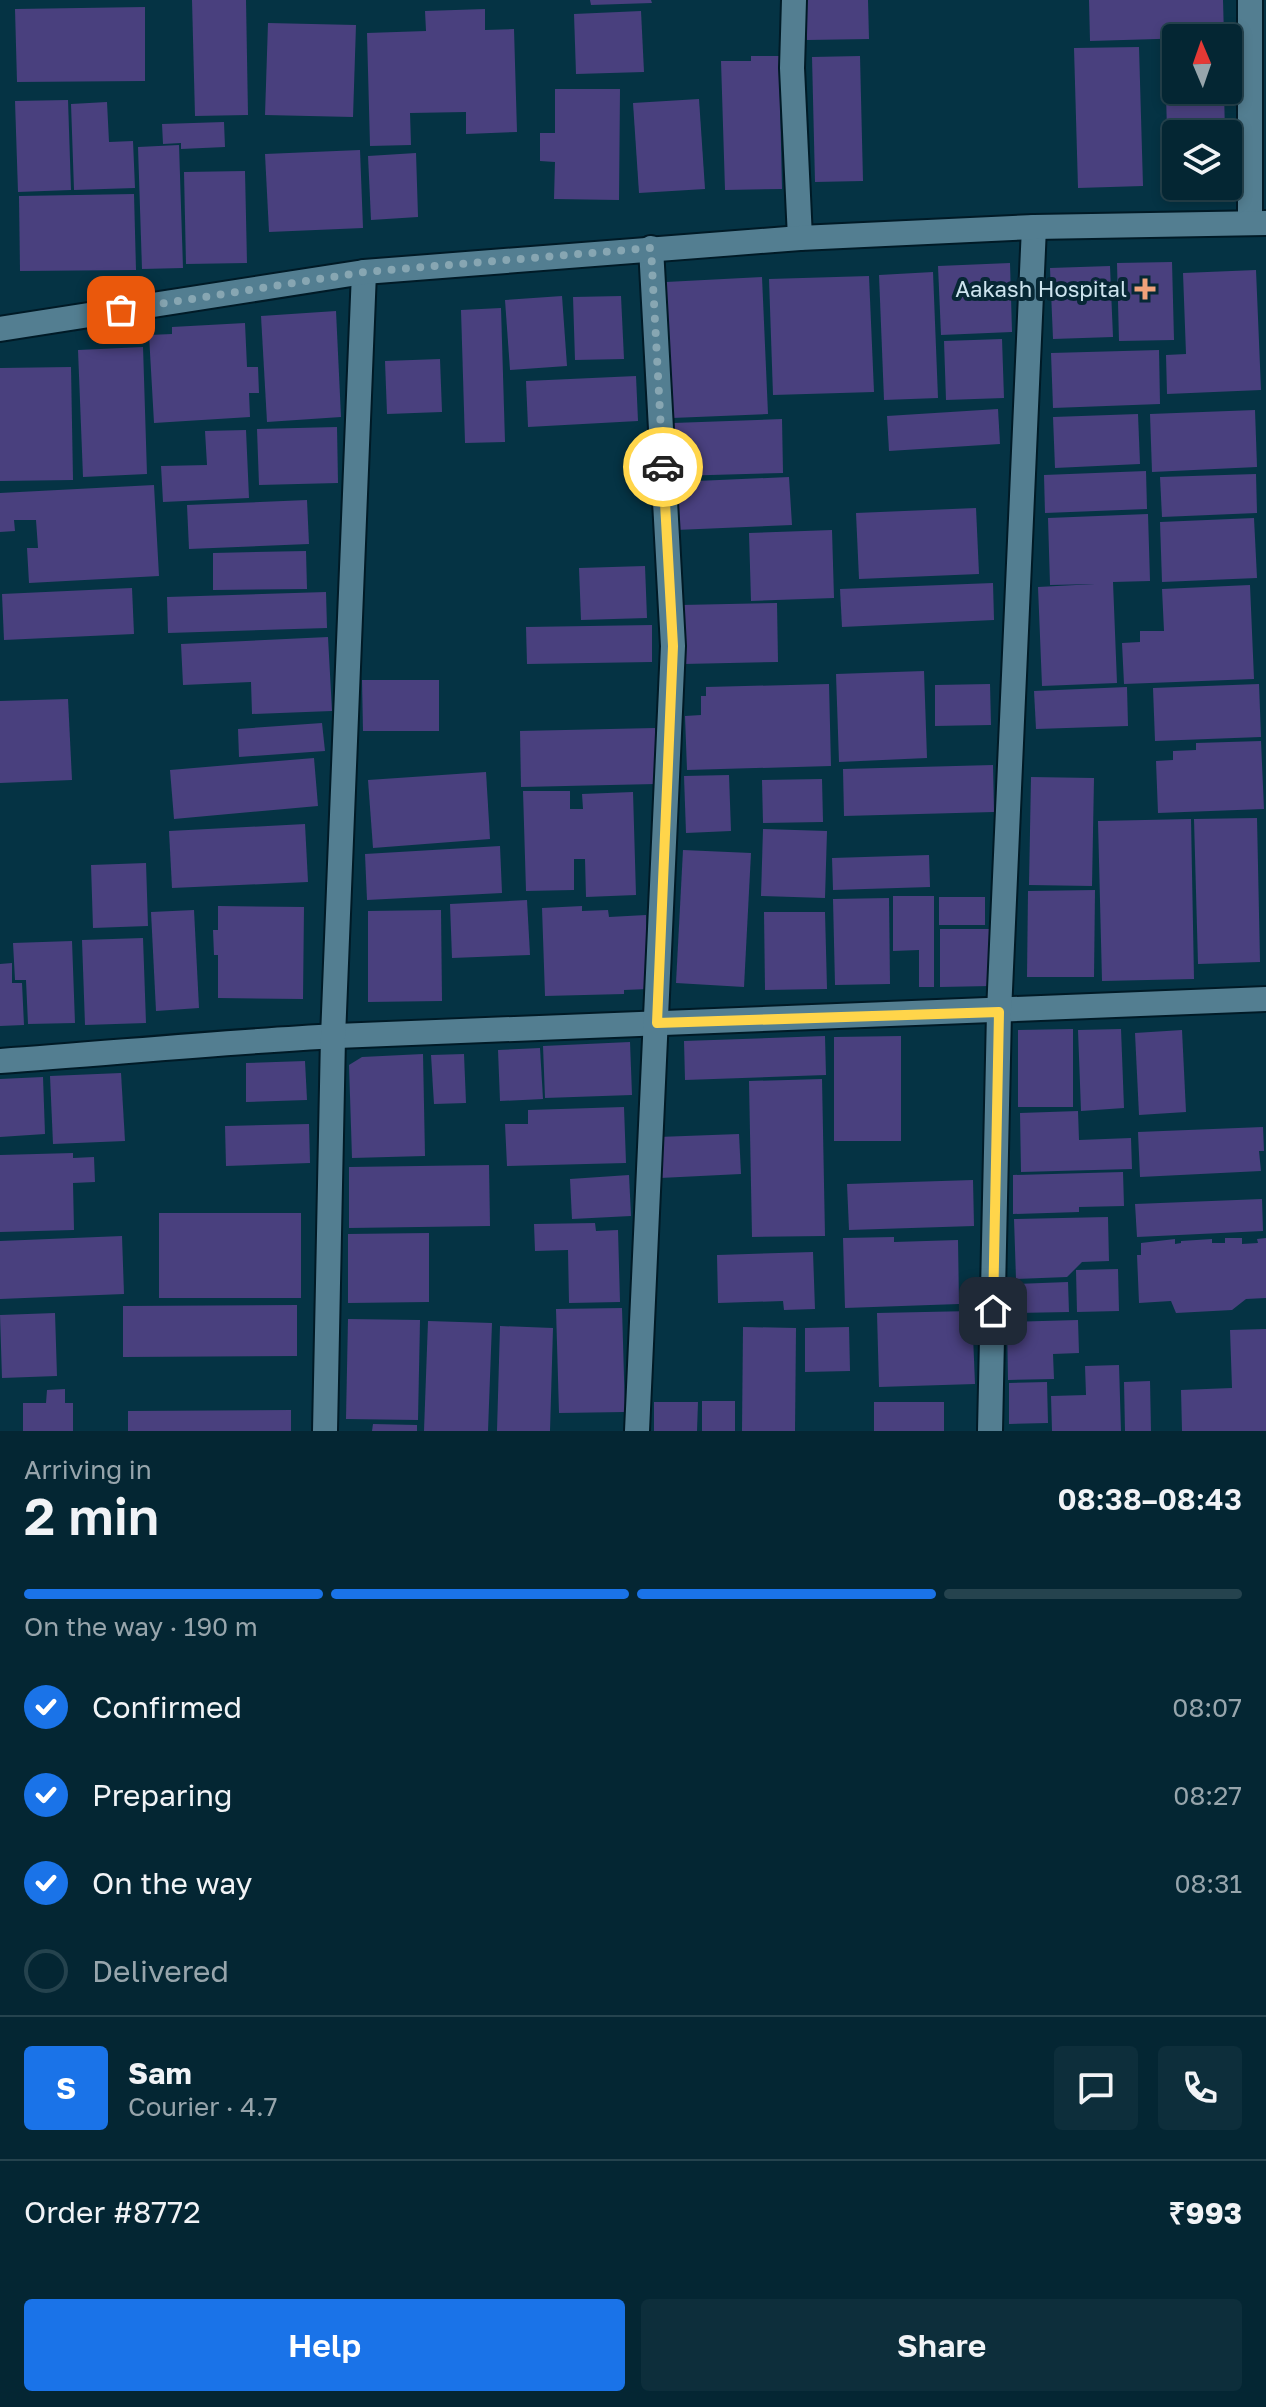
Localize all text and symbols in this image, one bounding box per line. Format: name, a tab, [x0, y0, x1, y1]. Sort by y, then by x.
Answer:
north arrow	[1162, 24, 1242, 104]
map controls	[1162, 24, 1242, 200]
button: layers	[1162, 120, 1242, 200]
place label: Aakash Hospital	[955, 275, 1127, 302]
pin	[87, 276, 155, 344]
marker: Aakash Hospital	[1134, 278, 1156, 300]
icon: bag	[99, 288, 143, 332]
courier	[623, 427, 703, 507]
icon: car	[641, 445, 685, 489]
pin	[959, 1277, 1027, 1345]
icon: home	[971, 1289, 1015, 1333]
text: Arriving in	[24, 1454, 152, 1485]
text: 08:38–08:43	[1057, 1481, 1242, 1517]
text: 2 min	[24, 1484, 159, 1546]
text: On the way · 190 m	[24, 1611, 258, 1642]
icon: check	[24, 1685, 68, 1729]
text: Confirmed	[92, 1689, 242, 1725]
text: 08:07	[1172, 1692, 1242, 1723]
icon: check	[24, 1773, 68, 1817]
text: Preparing	[92, 1777, 233, 1813]
text: 08:27	[1173, 1780, 1242, 1811]
icon: check	[24, 1861, 68, 1905]
text: On the way	[92, 1865, 252, 1901]
text: 08:31	[1174, 1868, 1242, 1899]
text: Delivered	[92, 1953, 229, 1989]
button: chat	[1054, 2046, 1138, 2130]
button: phone	[1158, 2046, 1242, 2130]
text: Sam	[128, 2055, 192, 2091]
text: S	[56, 2070, 76, 2106]
text: Courier · 4.7	[128, 2091, 278, 2122]
text: Order #8772	[24, 2194, 201, 2230]
text: ₹993	[1168, 2195, 1242, 2231]
button: Help	[24, 2299, 625, 2391]
button: Share	[641, 2299, 1242, 2391]

